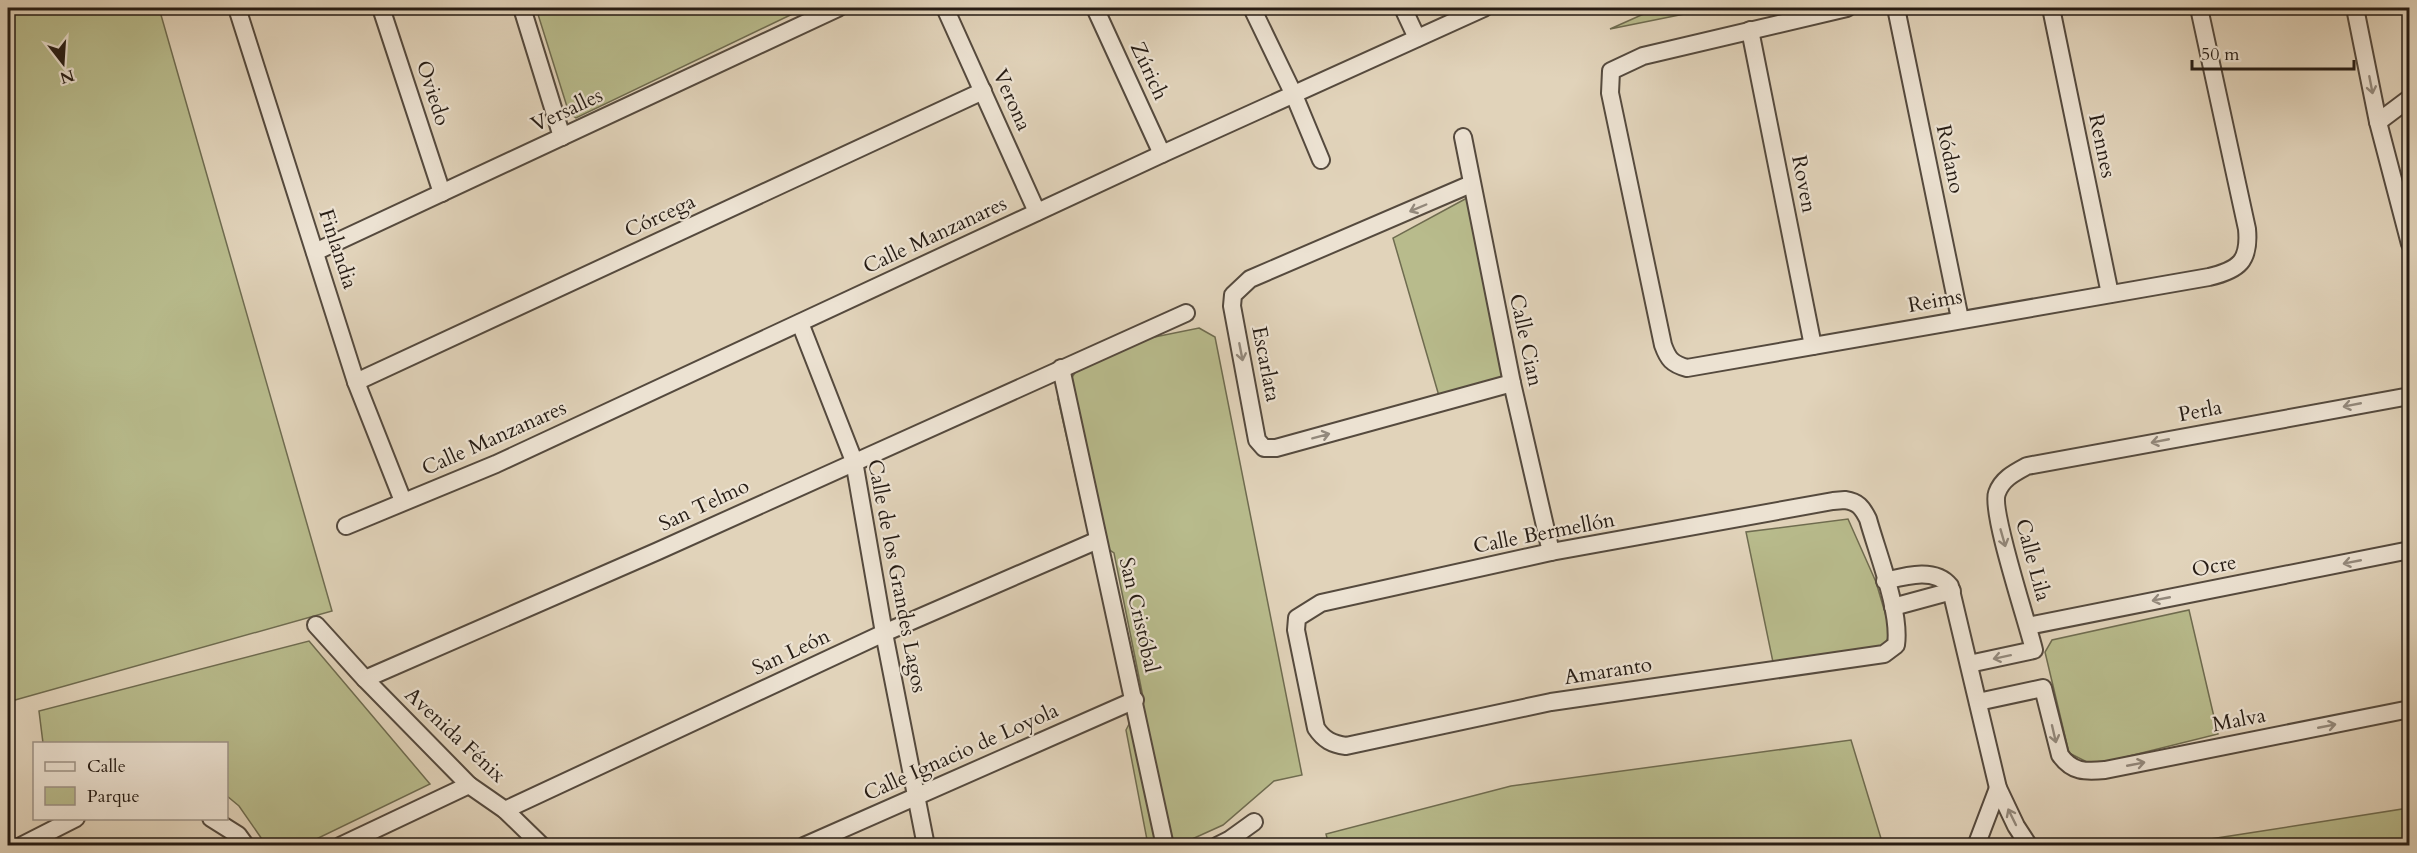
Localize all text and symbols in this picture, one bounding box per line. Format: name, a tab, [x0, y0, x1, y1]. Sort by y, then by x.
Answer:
north arrow	[33, 33, 93, 93]
scale bar	[2192, 33, 2354, 71]
street label: Zúrich	[1123, 37, 1175, 105]
text: 50 m	[2201, 42, 2240, 67]
street label: Oviedo	[409, 57, 457, 129]
text: N	[57, 64, 77, 89]
street label: Verona	[986, 64, 1038, 136]
one-way arrow	[2366, 75, 2377, 95]
street label: Versalles	[526, 81, 608, 139]
street label: Rennes	[2081, 111, 2123, 181]
street label: Ródano	[1929, 122, 1971, 196]
street label: Roven	[1784, 153, 1824, 215]
street label: Córcega	[620, 187, 700, 245]
street label: Calle Manzanares	[858, 189, 1012, 281]
one-way arrow	[1409, 203, 1427, 214]
street label: Finlandia	[311, 205, 365, 293]
street label: Reims	[1906, 282, 1964, 320]
street label: Calle Cian	[1502, 291, 1550, 389]
street label: Escarlata	[1244, 324, 1288, 404]
one-way arrow	[1236, 342, 1247, 362]
street label: Calle Manzanares	[417, 393, 571, 483]
street label: Perla	[2176, 393, 2224, 429]
one-way arrow	[2343, 400, 2362, 411]
one-way arrow	[1311, 429, 1330, 441]
one-way arrow	[2151, 436, 2171, 447]
street label: Calle de los Grandes Lagos	[860, 457, 934, 695]
street label: San Telmo	[654, 471, 754, 539]
street label: Calle Bermellón	[1471, 505, 1617, 561]
street label: Calle Lila	[2008, 516, 2058, 604]
one-way arrow	[1998, 528, 2009, 547]
street label: Ocre	[2189, 547, 2239, 585]
street label: San Cristóbal	[1112, 554, 1166, 676]
one-way arrow	[2343, 557, 2362, 568]
one-way arrow	[2151, 594, 2171, 605]
street label: San León	[747, 621, 835, 683]
street label: Amaranto	[1562, 650, 1654, 692]
one-way arrow	[1992, 652, 2012, 663]
street label: Avenida Fénix	[398, 681, 512, 790]
street label: Calle Ignacio de Loyola	[859, 696, 1063, 808]
street label: Malva	[2210, 701, 2268, 739]
one-way arrow	[2317, 720, 2336, 731]
one-way arrow	[2049, 723, 2060, 743]
legend	[33, 742, 228, 820]
text: Calle	[87, 754, 126, 779]
one-way arrow	[2125, 758, 2145, 769]
text: Parque	[87, 784, 140, 809]
one-way arrow	[2006, 809, 2017, 827]

